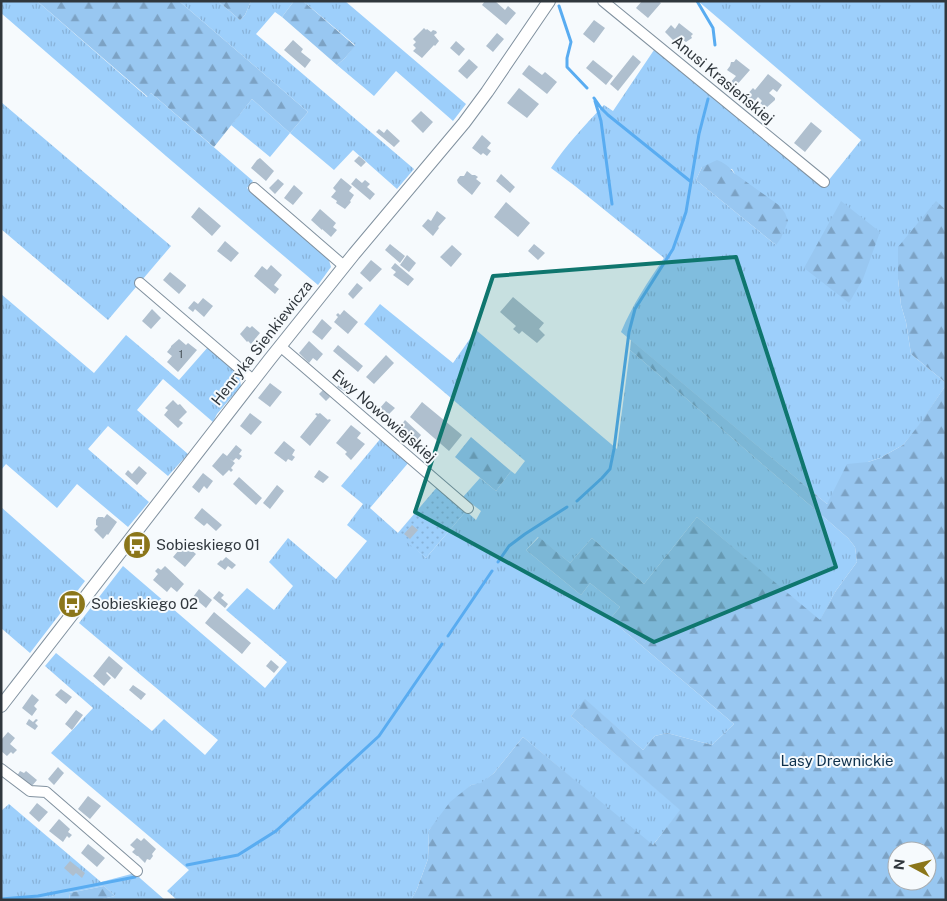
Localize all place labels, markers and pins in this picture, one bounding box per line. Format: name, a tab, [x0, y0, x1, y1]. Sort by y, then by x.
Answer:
bus stop icon: Sobieskiego 01	[122, 530, 152, 560]
place label: Sobieskiego 01	[156, 536, 260, 553]
bus stop icon: Sobieskiego 02	[57, 589, 87, 619]
place label: Sobieskiego 02	[91, 595, 198, 612]

